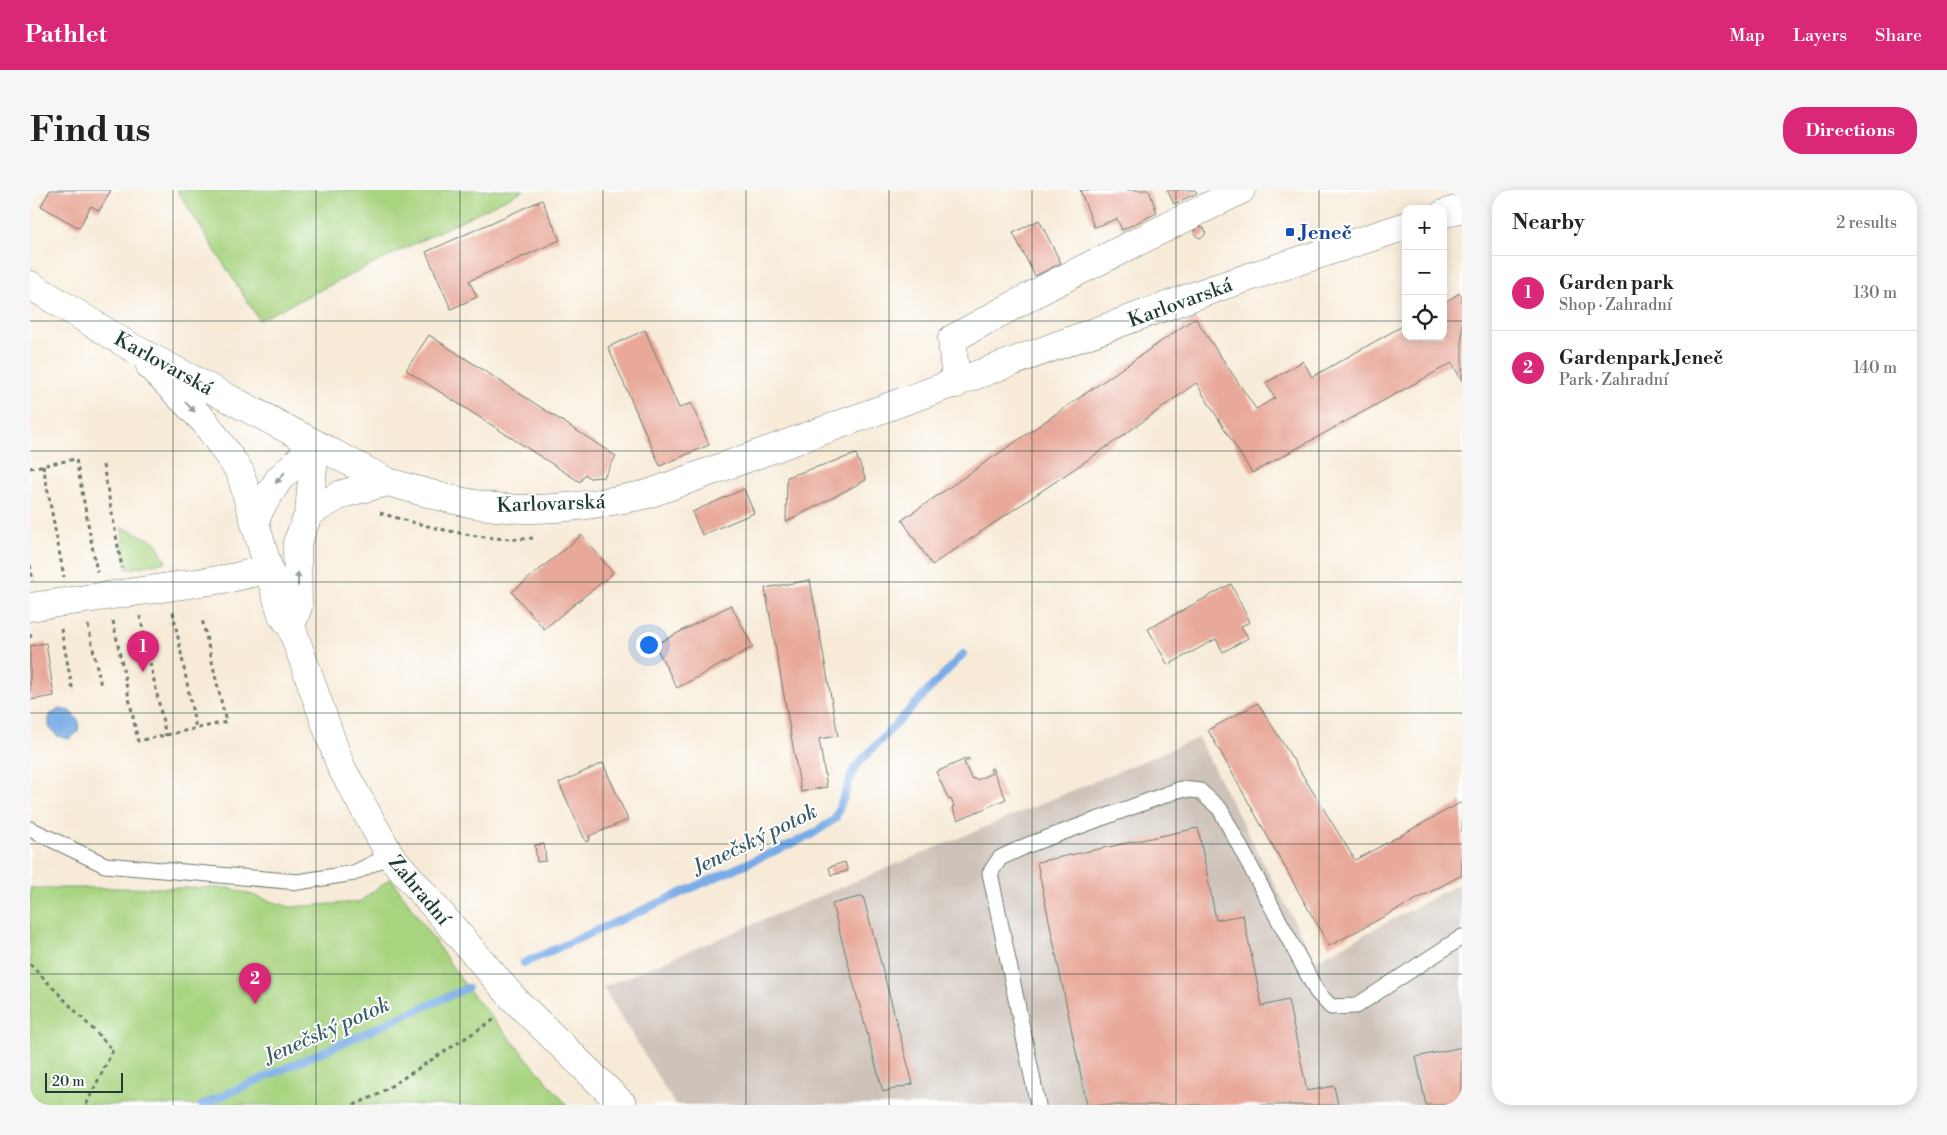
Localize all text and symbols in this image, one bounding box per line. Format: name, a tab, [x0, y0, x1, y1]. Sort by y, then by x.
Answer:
text: Pathlet	[25, 20, 107, 50]
text: Map	[1730, 24, 1765, 47]
text: Layers	[1793, 24, 1847, 47]
text: Share	[1875, 24, 1922, 47]
button: Directions	[1783, 107, 1917, 154]
text: Find us	[30, 109, 150, 152]
map controls	[1402, 205, 1447, 340]
button: +	[1402, 205, 1447, 250]
text: Nearby	[1512, 210, 1585, 236]
text: 2 results	[1836, 213, 1897, 233]
place label: Jeneč	[1297, 221, 1352, 246]
marker: Jeneč	[1284, 226, 1296, 238]
button: −	[1402, 250, 1447, 295]
text: Garden park	[1559, 271, 1674, 295]
street label: Karlovarská	[1125, 273, 1237, 334]
text: 1	[1524, 283, 1532, 303]
text: 130 m	[1853, 283, 1897, 303]
button: locate	[1402, 295, 1447, 340]
text: Shop · Zahradní	[1559, 295, 1672, 315]
street label: Karlovarská	[109, 327, 218, 402]
text: Gardenpark Jeneč	[1559, 346, 1723, 370]
text: 2	[1523, 358, 1533, 378]
text: 140 m	[1853, 358, 1897, 378]
text: Park · Zahradní	[1559, 370, 1668, 390]
one-way arrow	[184, 401, 196, 413]
one-way arrow	[275, 472, 286, 485]
street label: Karlovarská	[496, 490, 607, 519]
one-way arrow	[294, 570, 302, 586]
pin: 1	[127, 631, 159, 672]
your location	[636, 632, 662, 658]
water label: Jenečský potok	[687, 799, 822, 882]
street label: Zahradní	[382, 851, 456, 932]
pin: 2	[239, 963, 271, 1004]
water label: Jenečský potok	[259, 992, 394, 1071]
scale bar	[45, 1070, 122, 1093]
text: 20 m	[52, 1073, 84, 1091]

